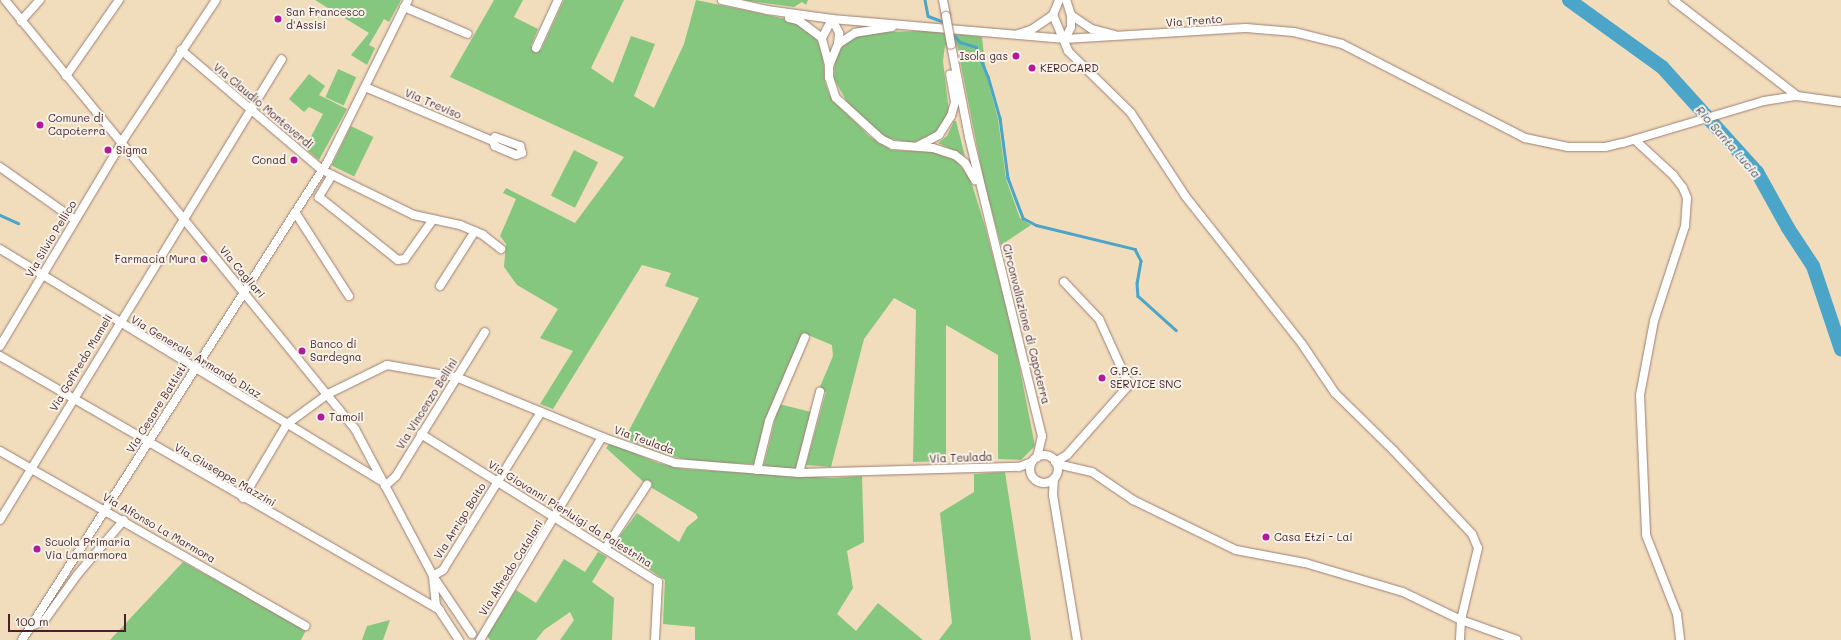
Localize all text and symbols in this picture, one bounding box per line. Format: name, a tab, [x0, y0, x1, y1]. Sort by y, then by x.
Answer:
place label: San Francesco d'Assisi	[286, 6, 365, 32]
street label: Via Trento	[1165, 12, 1223, 30]
marker: San Francesco d'Assisi	[273, 14, 283, 24]
place label: Isola gas	[960, 49, 1008, 63]
marker: Isola gas	[1011, 51, 1021, 61]
street label: Via Claudio Monteverdi	[210, 60, 316, 152]
place label: KEROCARD	[1040, 61, 1099, 75]
marker: KEROCARD	[1027, 63, 1037, 73]
street label: Via Treviso	[403, 86, 463, 122]
water label: Rio Santa Lucia	[1693, 103, 1763, 181]
place label: Comune di Capoterra	[48, 112, 106, 138]
marker: Comune di Capoterra	[35, 120, 45, 130]
place label: Sigma	[116, 143, 148, 157]
marker: Sigma	[103, 145, 113, 155]
place label: Conad	[252, 153, 286, 167]
marker: Conad	[289, 155, 299, 165]
street label: Via Silvio Pellico	[23, 198, 79, 280]
street label: Circonvallazione di Capoterra	[1000, 242, 1052, 406]
street label: Via Cagliari	[216, 243, 268, 301]
place label: Farmacia Mura	[114, 252, 196, 266]
marker: Farmacia Mura	[199, 254, 209, 264]
street label: Via Goffredo Mameli	[47, 312, 115, 414]
street label: Via Generale Armando Diaz	[128, 313, 264, 401]
place label: Banco di Sardegna	[310, 338, 362, 364]
marker: Banco di Sardegna	[297, 346, 307, 356]
street label: Via Vincenzo Bellini	[394, 356, 460, 452]
street label: Via Cesare Battisti	[124, 360, 190, 456]
place label: G.P.G. SERVICE SNC	[1110, 365, 1181, 391]
marker: G.P.G. SERVICE SNC	[1097, 373, 1107, 383]
place label: Tamoil	[329, 410, 363, 424]
marker: Tamoil	[316, 412, 326, 422]
street label: Via Teulada	[612, 423, 676, 457]
street label: Via Giuseppe Mazzini	[172, 441, 278, 509]
street label: Via Teulada	[929, 450, 993, 466]
street label: Via Giovanni Pierluigi da Palestrina	[486, 458, 654, 570]
street label: Via Arrigo Boito	[431, 480, 489, 562]
street label: Via Alfonso La Marmora	[100, 490, 218, 566]
street label: Via Alfredo Catalani	[476, 518, 546, 618]
place label: Casa Etzi - Lai	[1274, 530, 1353, 544]
marker: Casa Etzi - Lai	[1261, 532, 1271, 542]
place label: Scuola Primaria Via Lamarmora	[45, 536, 130, 562]
marker: Scuola Primaria Via Lamarmora	[32, 544, 42, 554]
scale bar	[10, 606, 128, 632]
text: 100 m	[15, 613, 49, 629]

